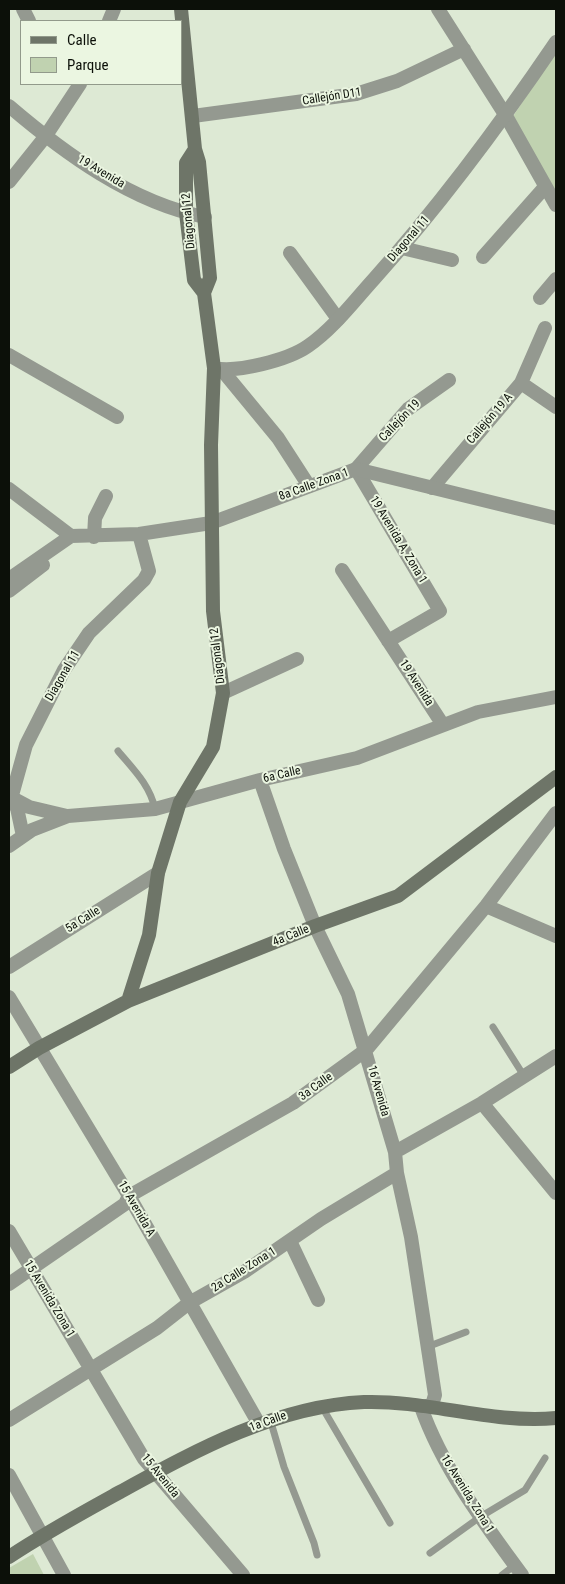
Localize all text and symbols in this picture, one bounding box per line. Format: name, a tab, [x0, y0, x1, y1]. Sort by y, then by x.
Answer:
legend	[20, 20, 182, 85]
text: Calle	[67, 31, 97, 49]
text: Parque	[67, 56, 109, 74]
street label: Callejón D11	[301, 85, 363, 109]
street label: 19 Avenida	[75, 152, 127, 192]
street label: Diagonal 12	[179, 192, 199, 250]
street label: Diagonal 11	[385, 213, 433, 265]
street label: Callejón 19 A	[464, 391, 516, 447]
street label: Callejón 19	[376, 397, 424, 445]
street label: 8a Calle Zona 1	[277, 466, 351, 504]
street label: 19 Avenida A, Zona 1	[366, 494, 430, 586]
street label: Diagonal 12	[207, 627, 229, 685]
street label: Diagonal 11	[43, 648, 83, 704]
street label: 19 Avenida	[396, 657, 436, 709]
street label: 6a Calle	[262, 764, 302, 786]
street label: 5a Calle	[63, 904, 103, 936]
street label: 4a Calle	[271, 922, 311, 950]
street label: 16 Avenida	[364, 1064, 392, 1118]
street label: 3a Calle	[296, 1070, 336, 1104]
street label: 15 Avenida A	[114, 1179, 158, 1239]
street label: 2a Calle Zona 1	[209, 1244, 279, 1296]
street label: 15 Avenida Zona 1	[20, 1258, 78, 1340]
street label: 1a Calle	[248, 1409, 288, 1435]
street label: 15 Avenida	[138, 1451, 182, 1501]
street label: 16 Avenida, Zona 1	[437, 1452, 497, 1536]

